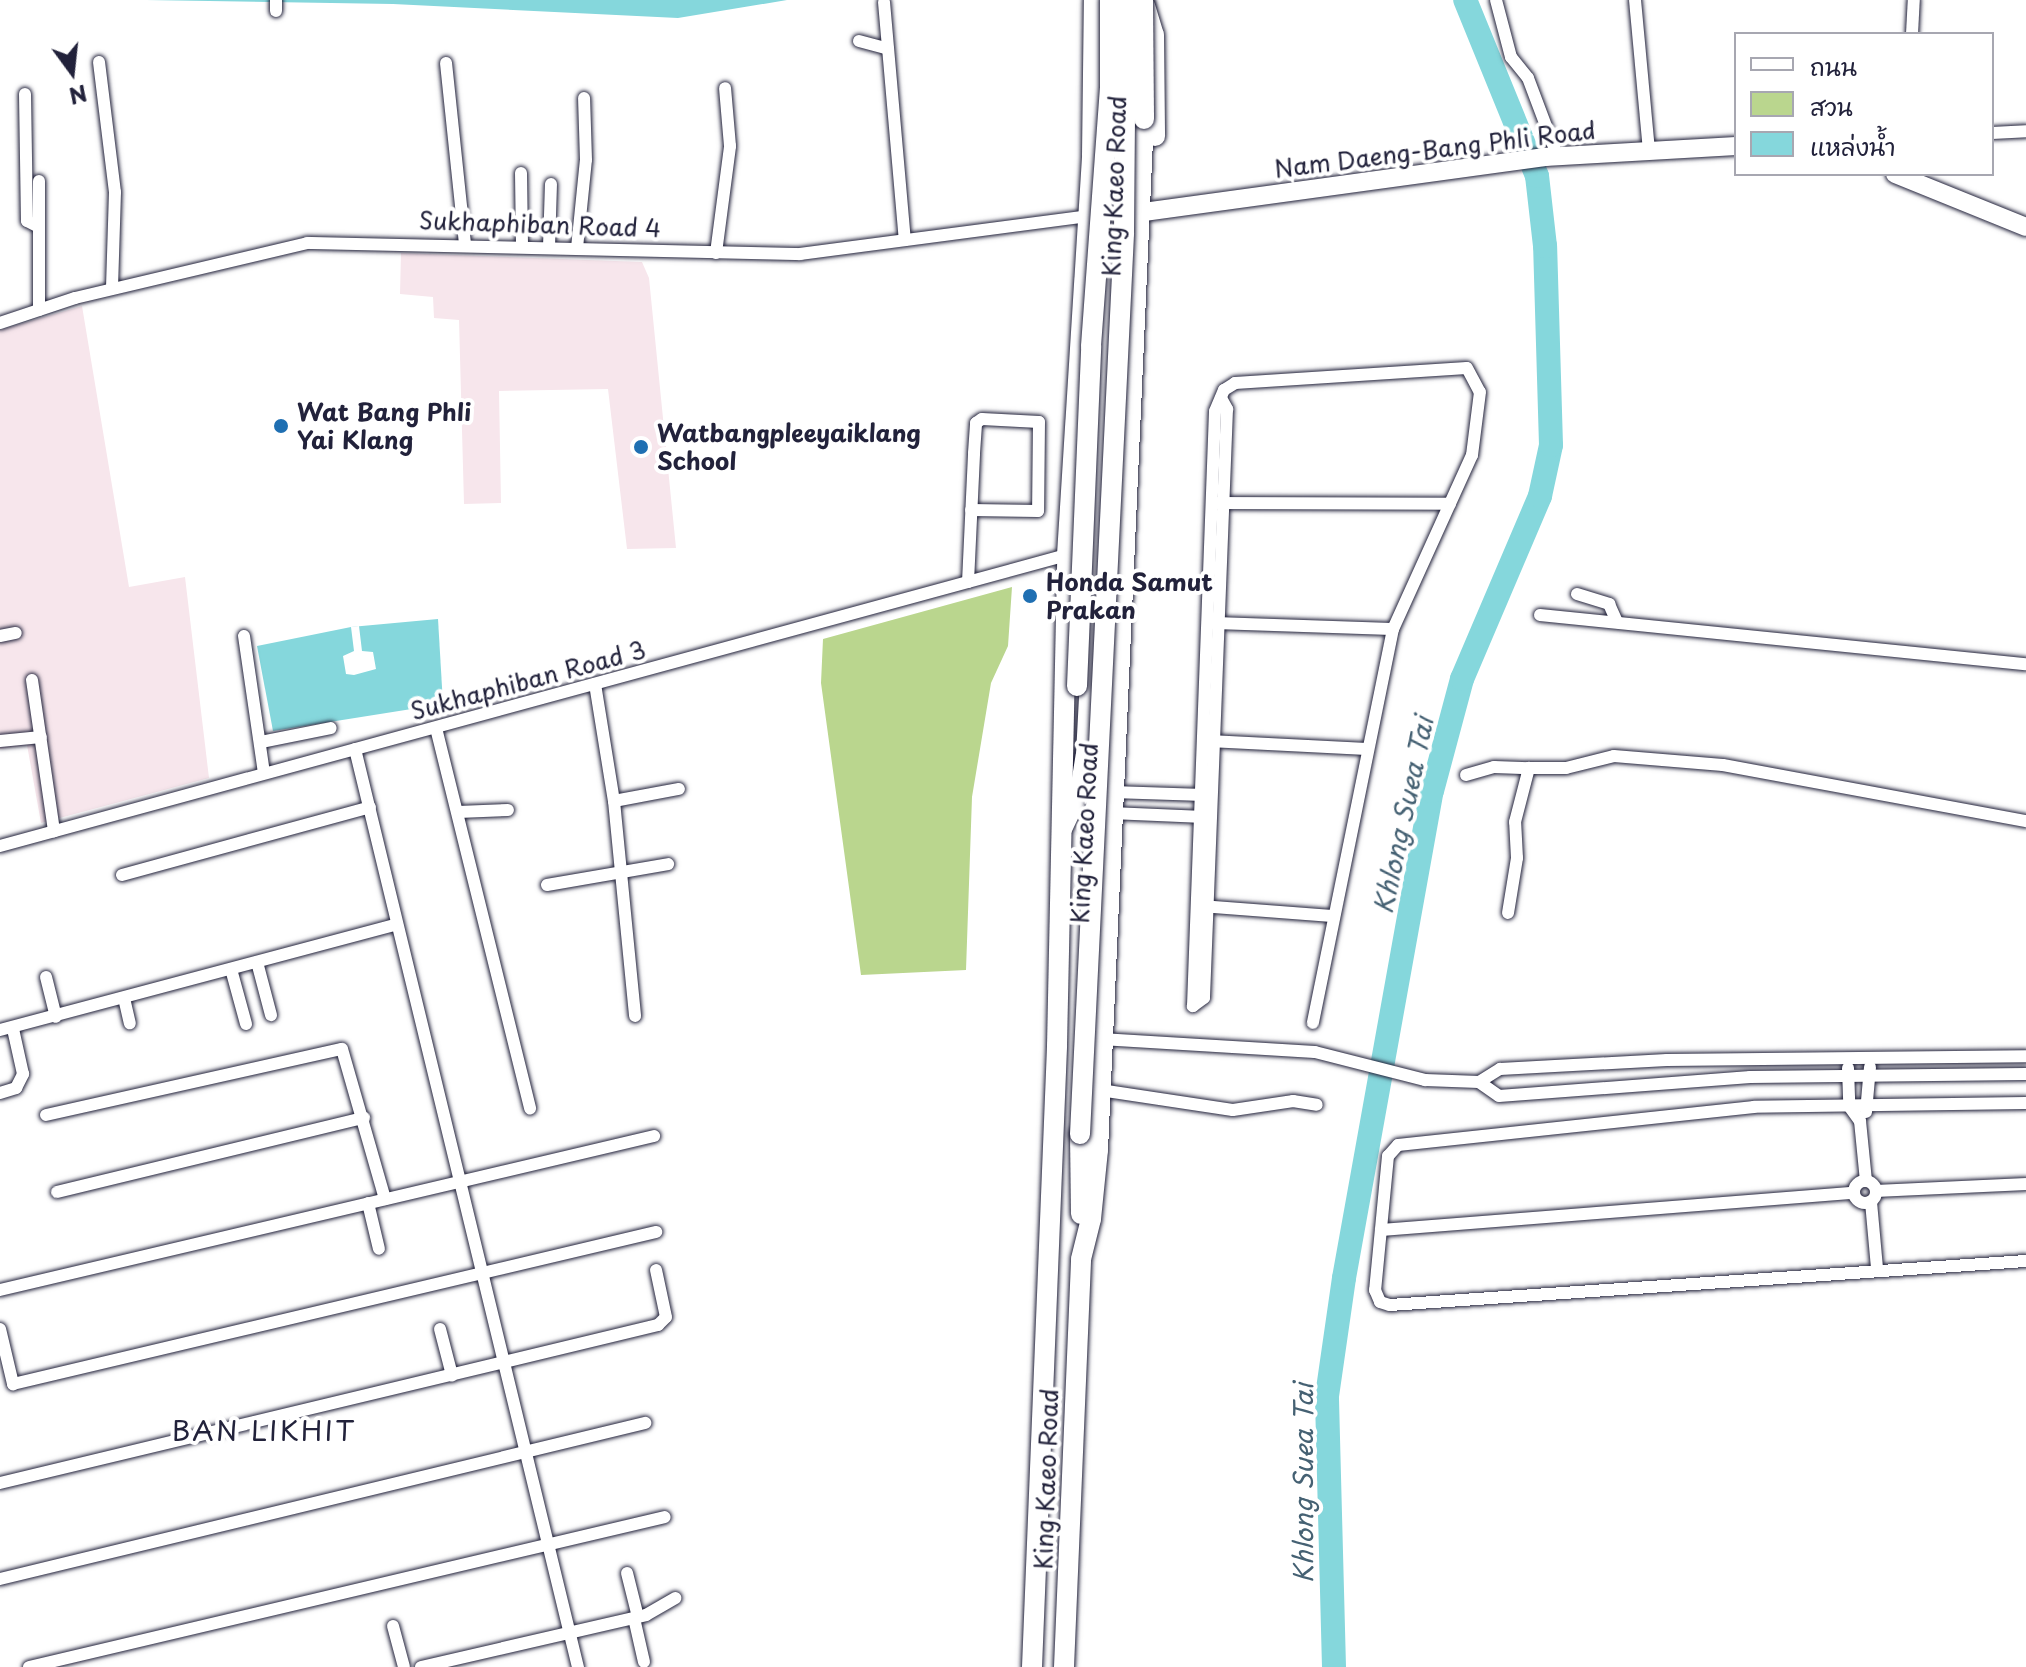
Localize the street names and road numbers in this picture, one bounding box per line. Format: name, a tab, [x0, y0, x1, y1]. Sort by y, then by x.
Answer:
street label: King Kaeo Road	[1096, 96, 1132, 276]
street label: Nam Daeng-Bang Phli Road	[1272, 115, 1598, 183]
street label: Sukhaphiban Road 4	[419, 205, 661, 243]
street label: Sukhaphiban Road 3	[408, 635, 648, 725]
street label: King Kaeo Road	[1065, 743, 1103, 923]
street label: King Kaeo Road	[1028, 1389, 1064, 1569]

